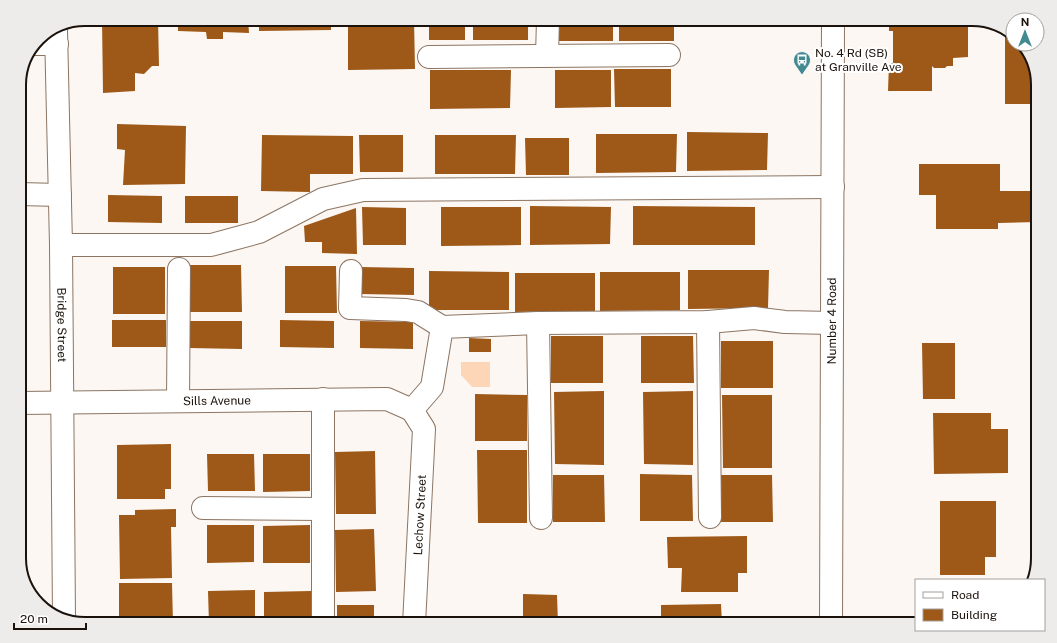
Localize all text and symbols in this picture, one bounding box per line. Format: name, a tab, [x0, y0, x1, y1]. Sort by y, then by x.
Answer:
north arrow	[1005, 12, 1045, 52]
text: N	[1021, 16, 1029, 28]
place label: No. 4 Rd (SB) at Granville Ave	[815, 46, 902, 74]
bus stop icon: No. 4 Rd (SB) at Granville Ave	[792, 50, 812, 75]
street label: Number 4 Road	[825, 277, 839, 365]
street label: Bridge Street	[54, 287, 69, 363]
street label: Sills Avenue	[183, 393, 251, 408]
street label: Lechow Street	[411, 474, 429, 556]
legend	[915, 579, 1045, 631]
text: Road	[951, 588, 979, 602]
scale bar	[14, 605, 86, 631]
text: Building	[951, 608, 997, 622]
text: 20 m	[20, 612, 48, 626]

